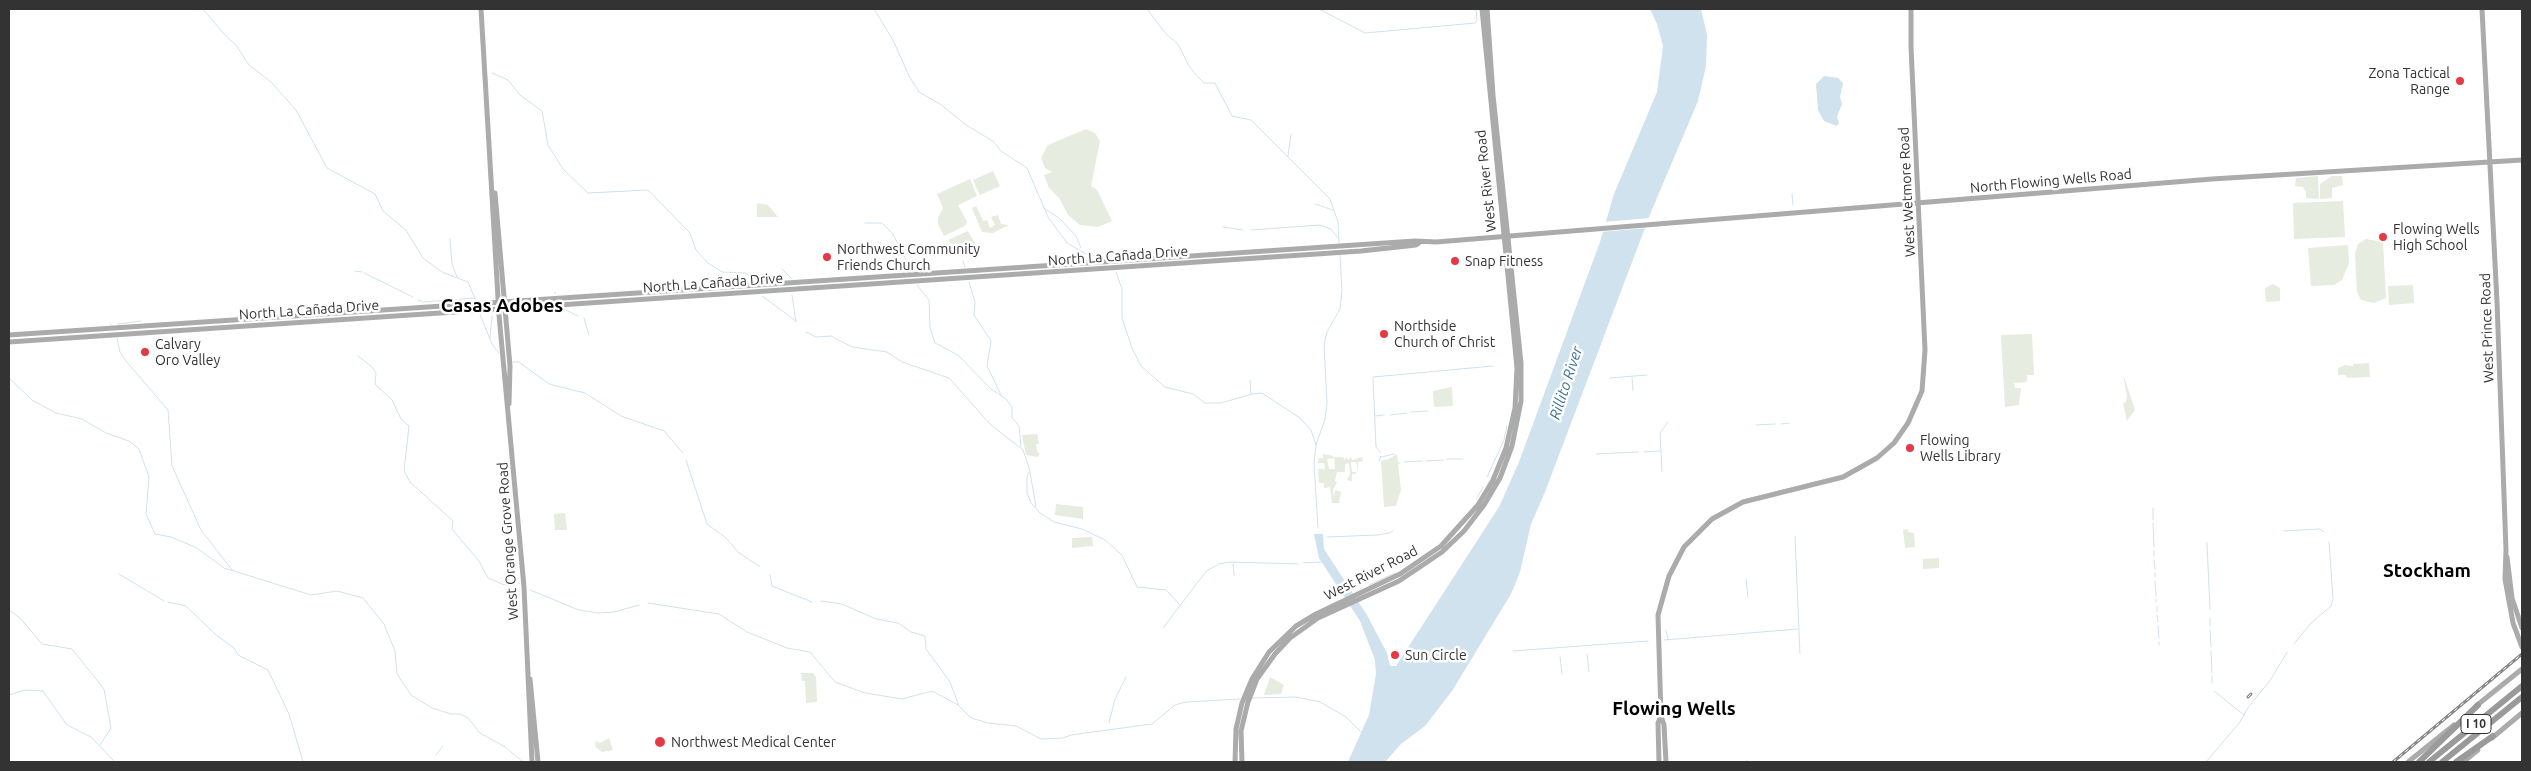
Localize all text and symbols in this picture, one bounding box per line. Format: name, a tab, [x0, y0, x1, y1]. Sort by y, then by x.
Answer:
place label: Zona Tactical Range	[2368, 65, 2450, 98]
marker: Zona Tactical Range	[2454, 75, 2466, 87]
street label: West Wetmore Road	[1895, 127, 1919, 257]
street label: West River Road	[1472, 129, 1500, 233]
street label: North Flowing Wells Road	[1969, 166, 2133, 196]
place label: Flowing Wells High School	[2393, 221, 2480, 253]
marker: Flowing Wells High School	[2377, 231, 2389, 243]
place label: Northwest Community Friends Church	[837, 241, 980, 274]
street label: North La Cañada Drive	[1047, 243, 1189, 269]
marker: Northwest Community Friends Church	[821, 251, 833, 263]
place label: Snap Fitness	[1465, 253, 1543, 269]
marker: Snap Fitness	[1449, 255, 1461, 267]
street label: North La Cañada Drive	[642, 270, 784, 296]
street label: West Prince Road	[2477, 273, 2497, 383]
district label: Casas Adobes	[441, 295, 563, 317]
street label: North La Cañada Drive	[238, 297, 380, 323]
place label: Northside Church of Christ	[1394, 318, 1495, 351]
marker: Northside Church of Christ	[1378, 328, 1390, 340]
place label: Calvary Oro Valley	[155, 336, 220, 368]
water label: Rillito River	[1546, 344, 1586, 422]
marker: Calvary Oro Valley	[139, 346, 151, 358]
place label: Flowing Wells Library	[1920, 432, 2001, 464]
marker: Flowing Wells Library	[1904, 442, 1916, 454]
street label: West Orange Grove Road	[494, 461, 522, 621]
street label: West River Road	[1321, 542, 1421, 604]
district label: Stockham	[2383, 560, 2471, 582]
place label: Sun Circle	[1405, 647, 1467, 663]
marker: Sun Circle	[1389, 649, 1401, 661]
district label: Flowing Wells	[1612, 698, 1736, 720]
road number: I 10	[2461, 714, 2491, 734]
place label: Northwest Medical Center	[671, 734, 836, 750]
marker: Northwest Medical Center	[653, 735, 667, 749]

